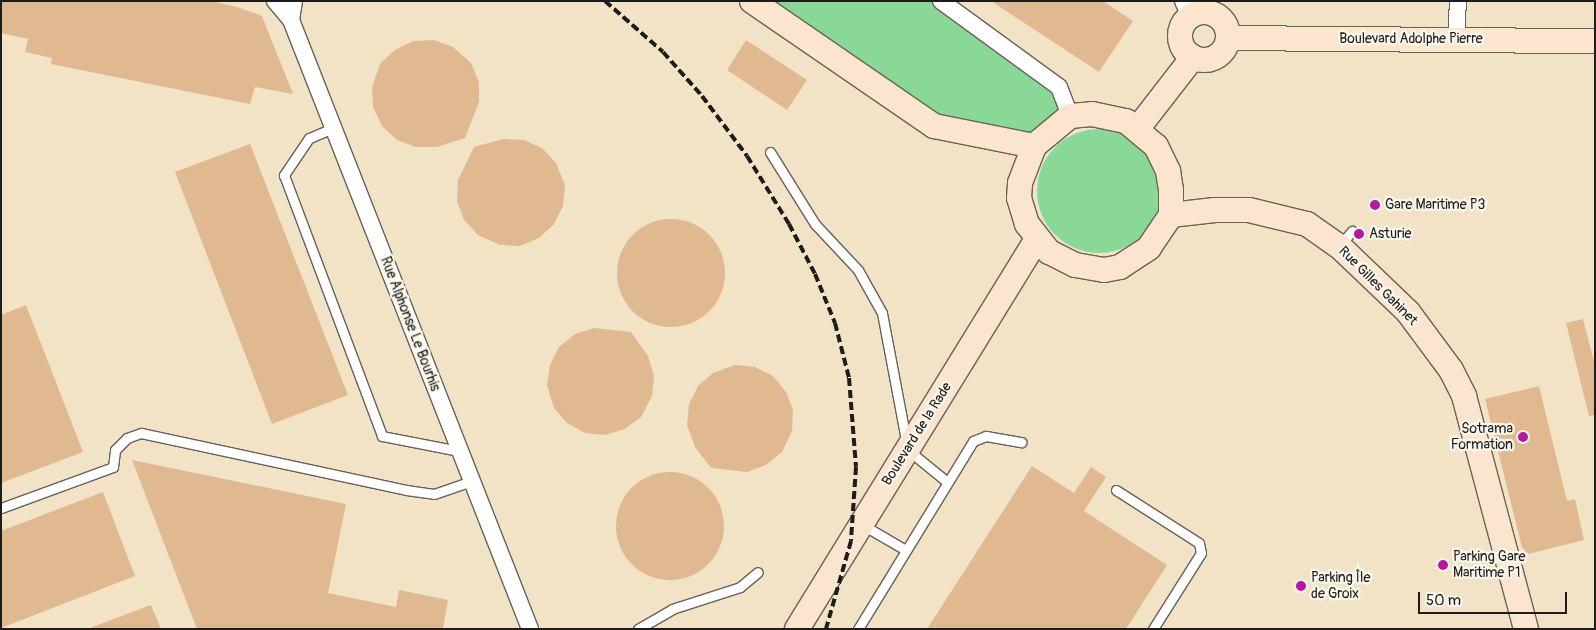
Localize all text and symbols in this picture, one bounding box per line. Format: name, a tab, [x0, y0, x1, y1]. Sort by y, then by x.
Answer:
street label: Boulevard Adolphe Pierre	[1339, 31, 1483, 47]
place label: Gare Maritime P3	[1385, 197, 1485, 213]
marker: Gare Maritime P3	[1369, 199, 1381, 211]
place label: Asturie	[1369, 226, 1411, 242]
marker: Asturie	[1353, 228, 1365, 240]
street label: Rue Gilles Gahinet	[1335, 243, 1421, 329]
street label: Rue Alphonse Le Bourhis	[377, 254, 443, 394]
street label: Boulevard de la Rade	[878, 379, 956, 489]
place label: Sotrama Formation	[1451, 421, 1513, 454]
marker: Sotrama Formation	[1517, 431, 1529, 443]
place label: Parking Gare Maritime P1	[1453, 549, 1525, 582]
marker: Parking Gare Maritime P1	[1437, 559, 1449, 571]
place label: Parking Île de Groix	[1311, 570, 1370, 602]
marker: Parking Île de Groix	[1295, 580, 1307, 592]
scale bar	[1421, 582, 1570, 614]
text: 50 m	[1426, 591, 1461, 610]

